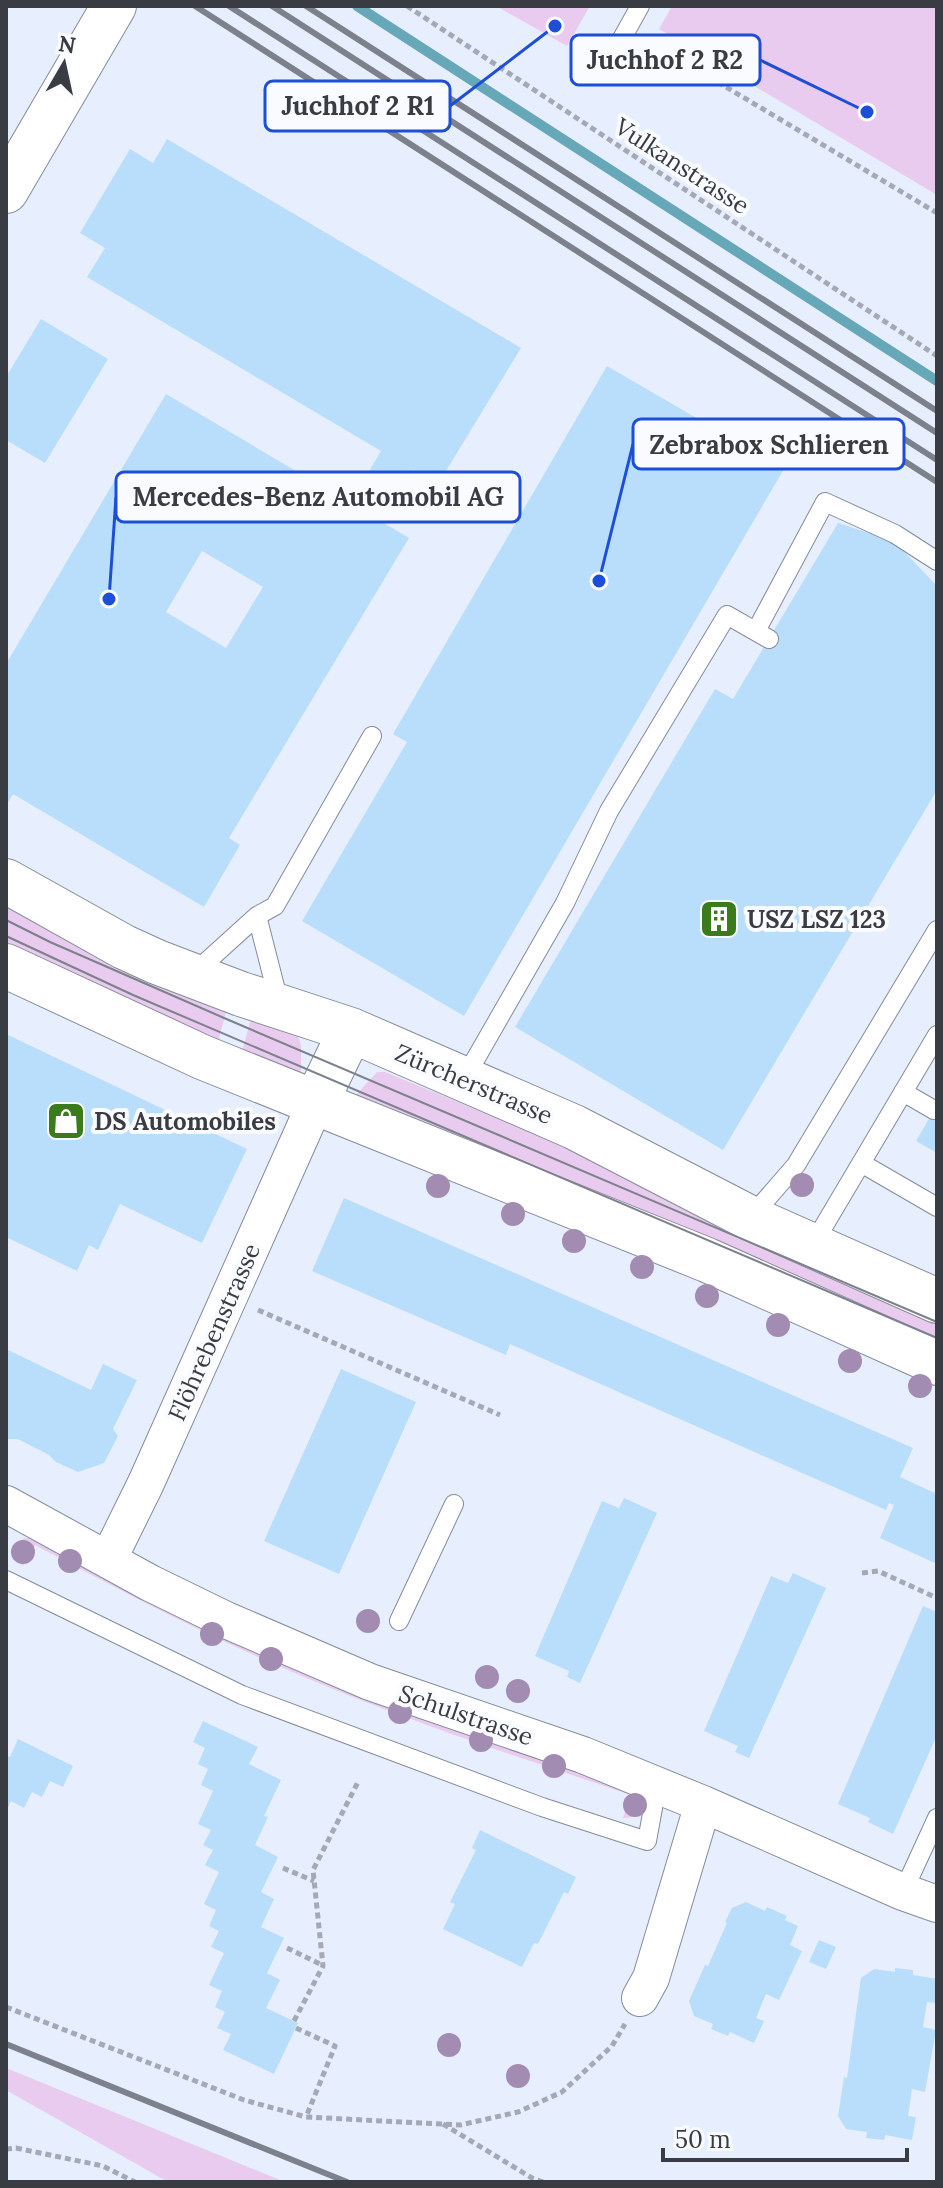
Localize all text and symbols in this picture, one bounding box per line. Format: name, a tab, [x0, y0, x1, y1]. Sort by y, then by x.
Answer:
north arrow	[24, 24, 104, 104]
text: N	[57, 29, 78, 59]
callout: Juchhof 2 R2	[571, 35, 760, 85]
text: Juchhof 2 R2	[587, 43, 743, 76]
callout: Juchhof 2 R1	[265, 81, 450, 131]
text: Juchhof 2 R1	[281, 89, 435, 122]
street label: Vulkanstrasse	[608, 110, 755, 221]
callout: Zebrabox Schlieren	[633, 419, 904, 469]
text: Zebrabox Schlieren	[649, 428, 889, 461]
callout: Mercedes-Benz Automobil AG	[116, 472, 520, 522]
text: Mercedes-Benz Automobil AG	[132, 480, 504, 513]
building icon: USZ LSZ 123	[698, 898, 740, 940]
place label: USZ LSZ 123	[747, 904, 886, 935]
street label: Zürcherstrasse	[391, 1037, 557, 1131]
shop icon: DS Automobiles	[45, 1100, 87, 1142]
place label: DS Automobiles	[94, 1106, 276, 1137]
street label: Flöhrebenstrasse	[161, 1238, 267, 1426]
street label: Schulstrasse	[395, 1678, 537, 1752]
scale bar	[663, 2112, 907, 2162]
text: 50 m	[675, 2124, 731, 2155]

